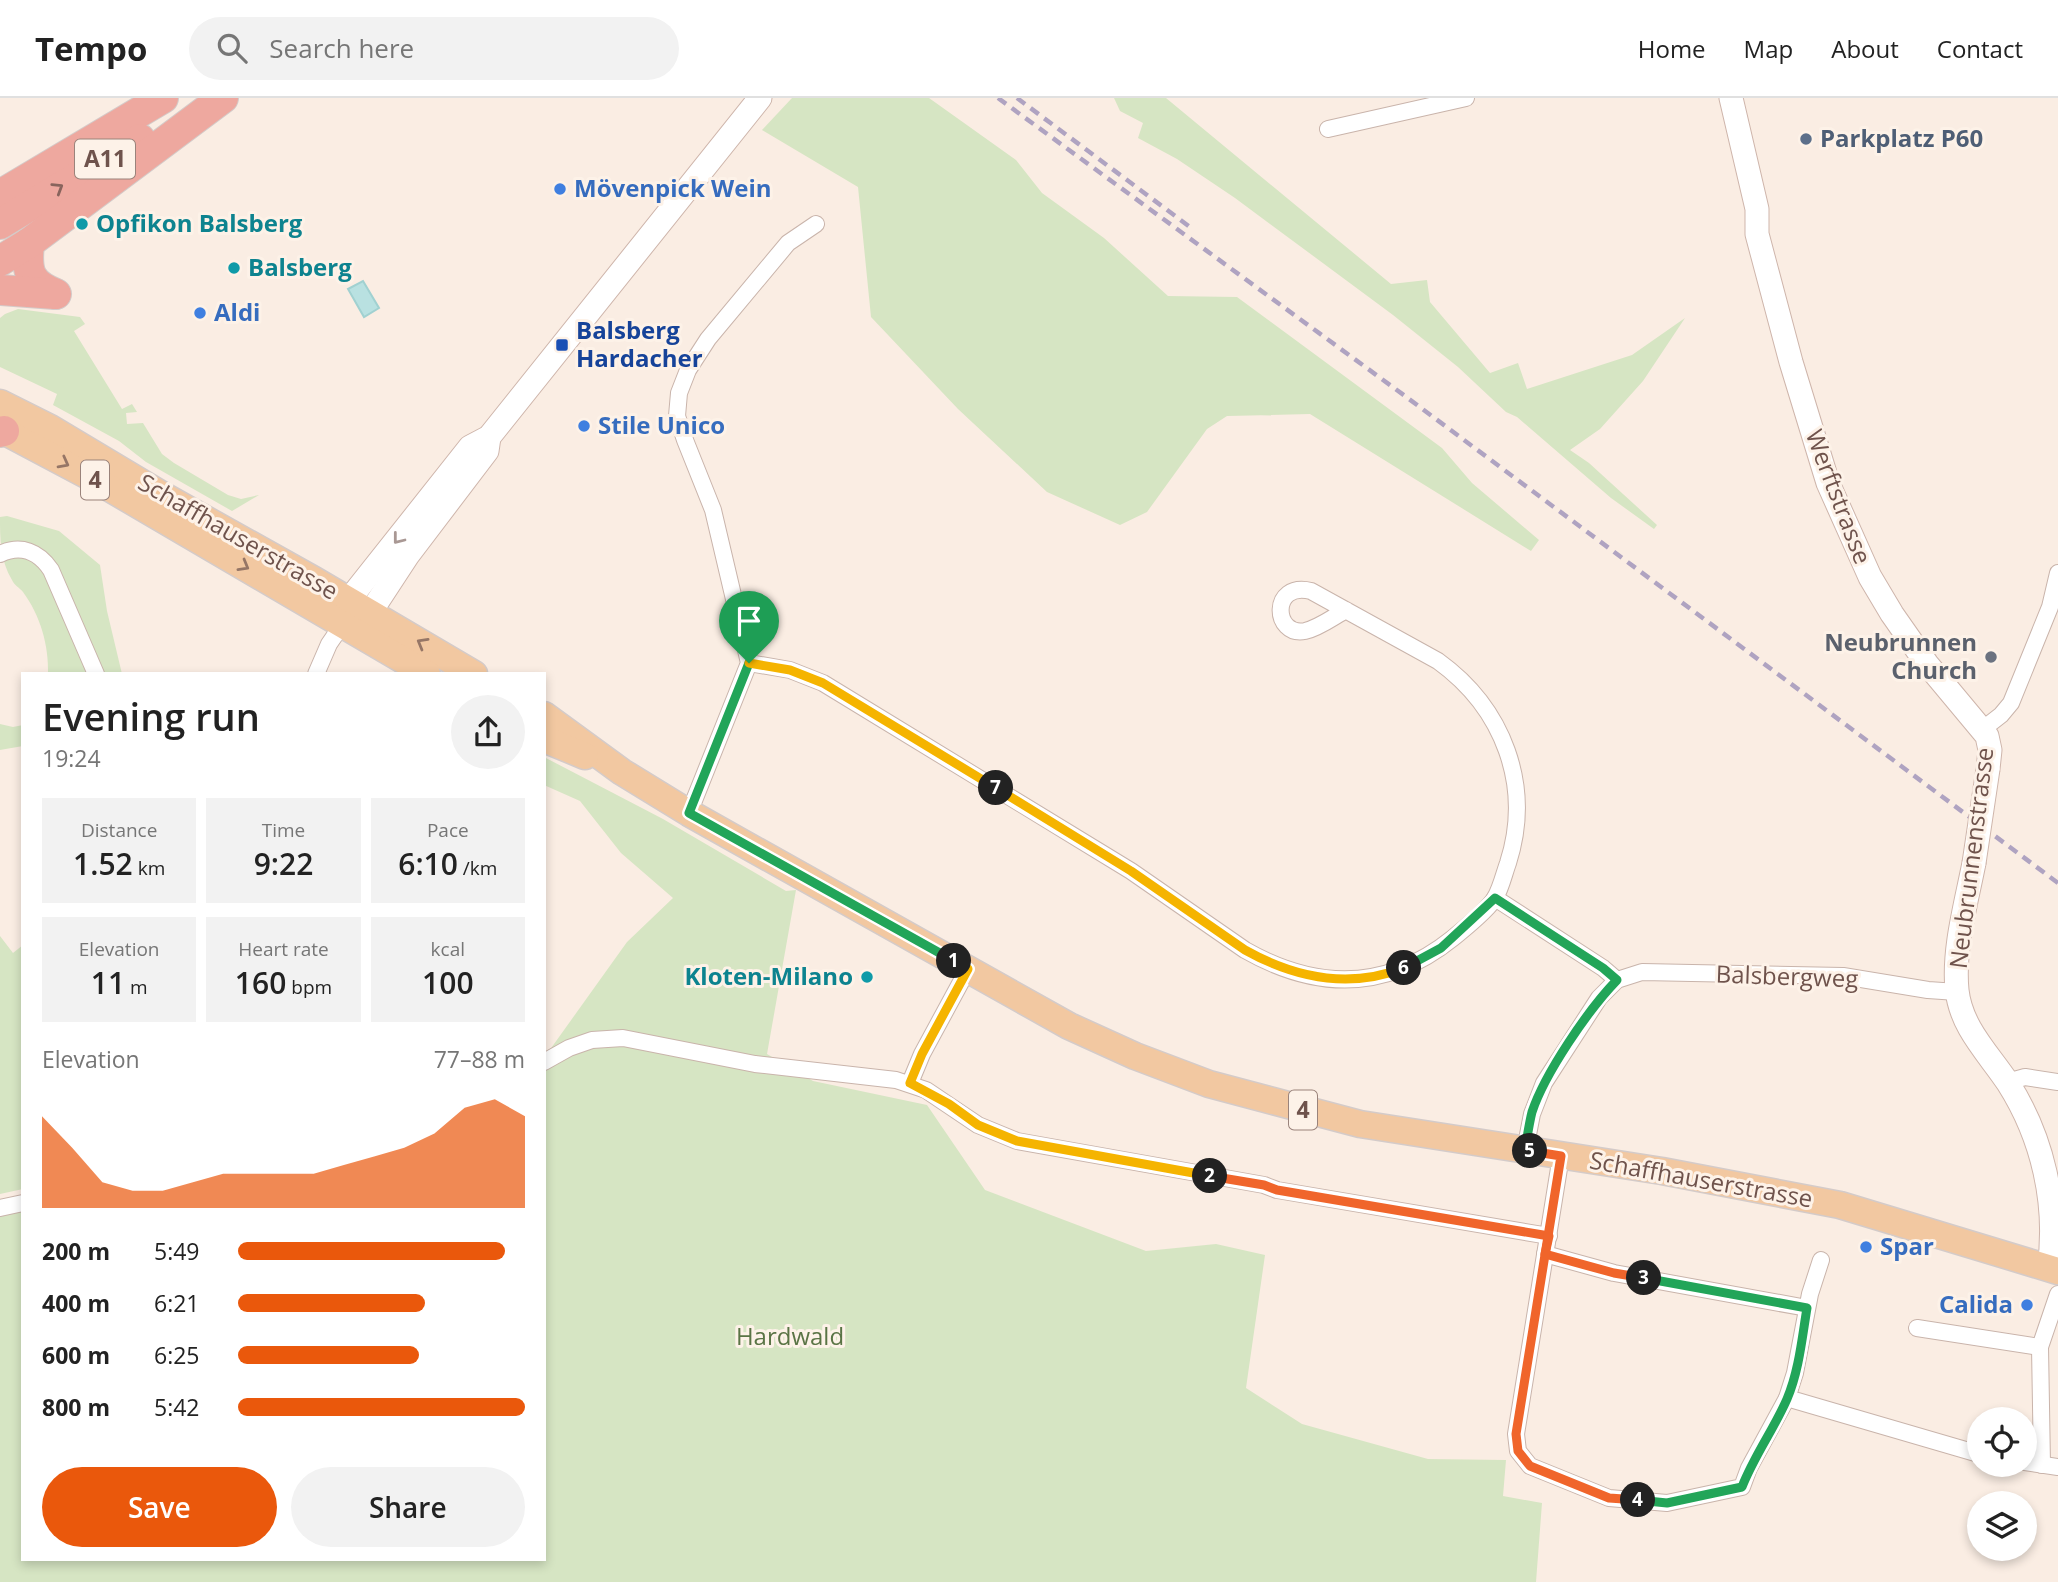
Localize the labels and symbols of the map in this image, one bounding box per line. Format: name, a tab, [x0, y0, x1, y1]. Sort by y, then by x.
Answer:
place label: Parkplatz P60	[1820, 121, 1983, 154]
marker: Parkplatz P60	[1798, 131, 1814, 147]
road number: A11	[75, 139, 135, 178]
place label: Mövenpick Wein	[574, 171, 772, 204]
marker: Mövenpick Wein	[552, 181, 568, 197]
one-way arrow	[50, 183, 63, 196]
place label: Opfikon Balsberg	[96, 206, 303, 239]
marker: Opfikon Balsberg	[74, 216, 90, 232]
place label: Balsberg	[248, 250, 352, 283]
marker: Balsberg	[226, 260, 242, 276]
place label: Aldi	[214, 295, 260, 328]
marker: Aldi	[192, 305, 208, 321]
place label: Balsberg Hardacher	[576, 313, 703, 374]
marker: Balsberg Hardacher	[554, 337, 570, 353]
place label: Stile Unico	[598, 408, 725, 441]
marker: Stile Unico	[576, 418, 592, 434]
street label: Werftstrasse	[1799, 424, 1880, 568]
one-way arrow	[57, 455, 69, 468]
road number: 4	[81, 460, 109, 500]
street label: Schaffhauserstrasse	[133, 465, 345, 606]
one-way arrow	[394, 531, 406, 544]
one-way arrow	[236, 558, 249, 571]
pin	[719, 591, 779, 663]
place label: Neubrunnen Church	[1824, 625, 1977, 686]
one-way arrow	[417, 638, 430, 651]
marker: Neubrunnen Church	[1983, 649, 1999, 665]
street label: Neubrunnenstrasse	[1941, 745, 2000, 970]
pin: 7	[978, 770, 1014, 806]
pin: 1	[936, 944, 972, 978]
pin: 6	[1386, 950, 1422, 986]
street label: Balsbergweg	[1715, 957, 1859, 994]
place label: Kloten-Milano	[684, 959, 853, 992]
marker: Kloten-Milano	[859, 969, 875, 985]
road number: 4	[1289, 1091, 1317, 1130]
pin: 5	[1512, 1134, 1548, 1168]
street label: Schaffhauserstrasse	[1587, 1143, 1815, 1214]
pin: 2	[1192, 1158, 1228, 1194]
place label: Spar	[1880, 1229, 1934, 1262]
marker: Spar	[1858, 1239, 1874, 1255]
pin: 3	[1626, 1260, 1662, 1296]
place label: Calida	[1939, 1287, 2013, 1320]
marker: Calida	[2019, 1297, 2035, 1313]
park label: Hardwald	[736, 1319, 844, 1352]
pin: 4	[1620, 1482, 1656, 1518]

